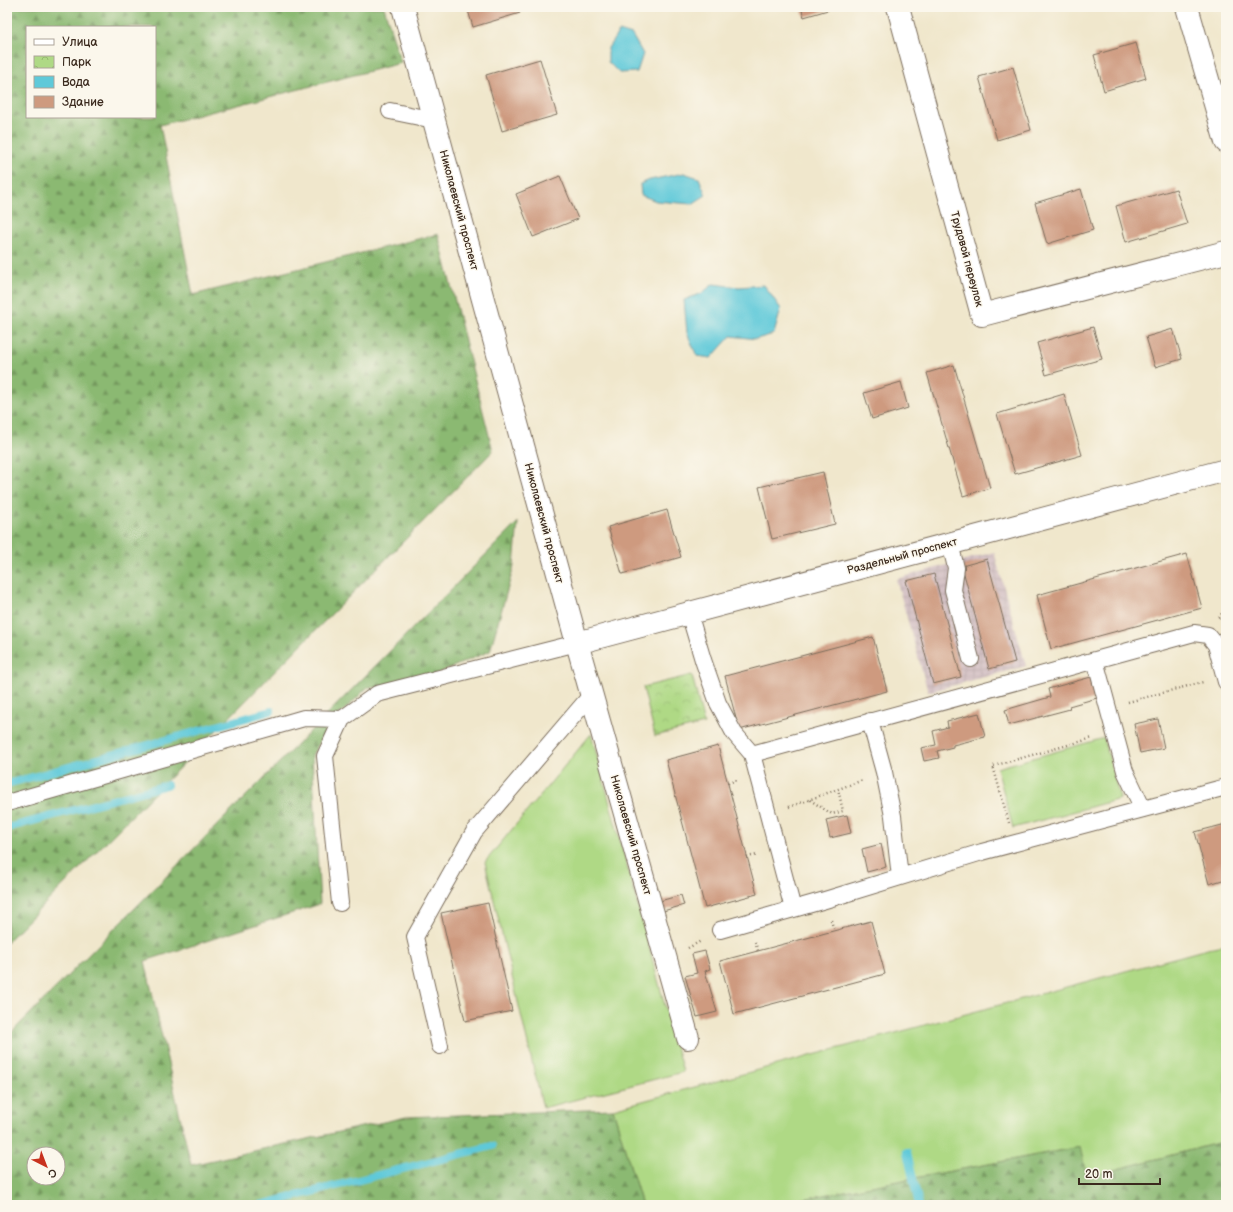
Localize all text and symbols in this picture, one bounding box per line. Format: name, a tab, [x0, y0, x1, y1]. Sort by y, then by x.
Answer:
legend	[26, 26, 156, 118]
text: Улица	[62, 35, 98, 50]
text: Парк	[62, 55, 92, 70]
text: Вода	[62, 75, 90, 90]
text: Здание	[62, 95, 104, 110]
street label: Николаевский проспект	[437, 148, 481, 272]
street label: Трудовой переулок	[948, 210, 986, 308]
street label: Николаевский проспект	[522, 461, 566, 585]
street label: Раздельный проспект	[845, 535, 959, 577]
street label: Николаевский проспект	[608, 774, 654, 896]
north arrow	[26, 1146, 66, 1186]
scale bar	[1079, 1160, 1160, 1186]
text: С	[45, 1166, 60, 1181]
text: 20 m	[1085, 1167, 1112, 1182]

